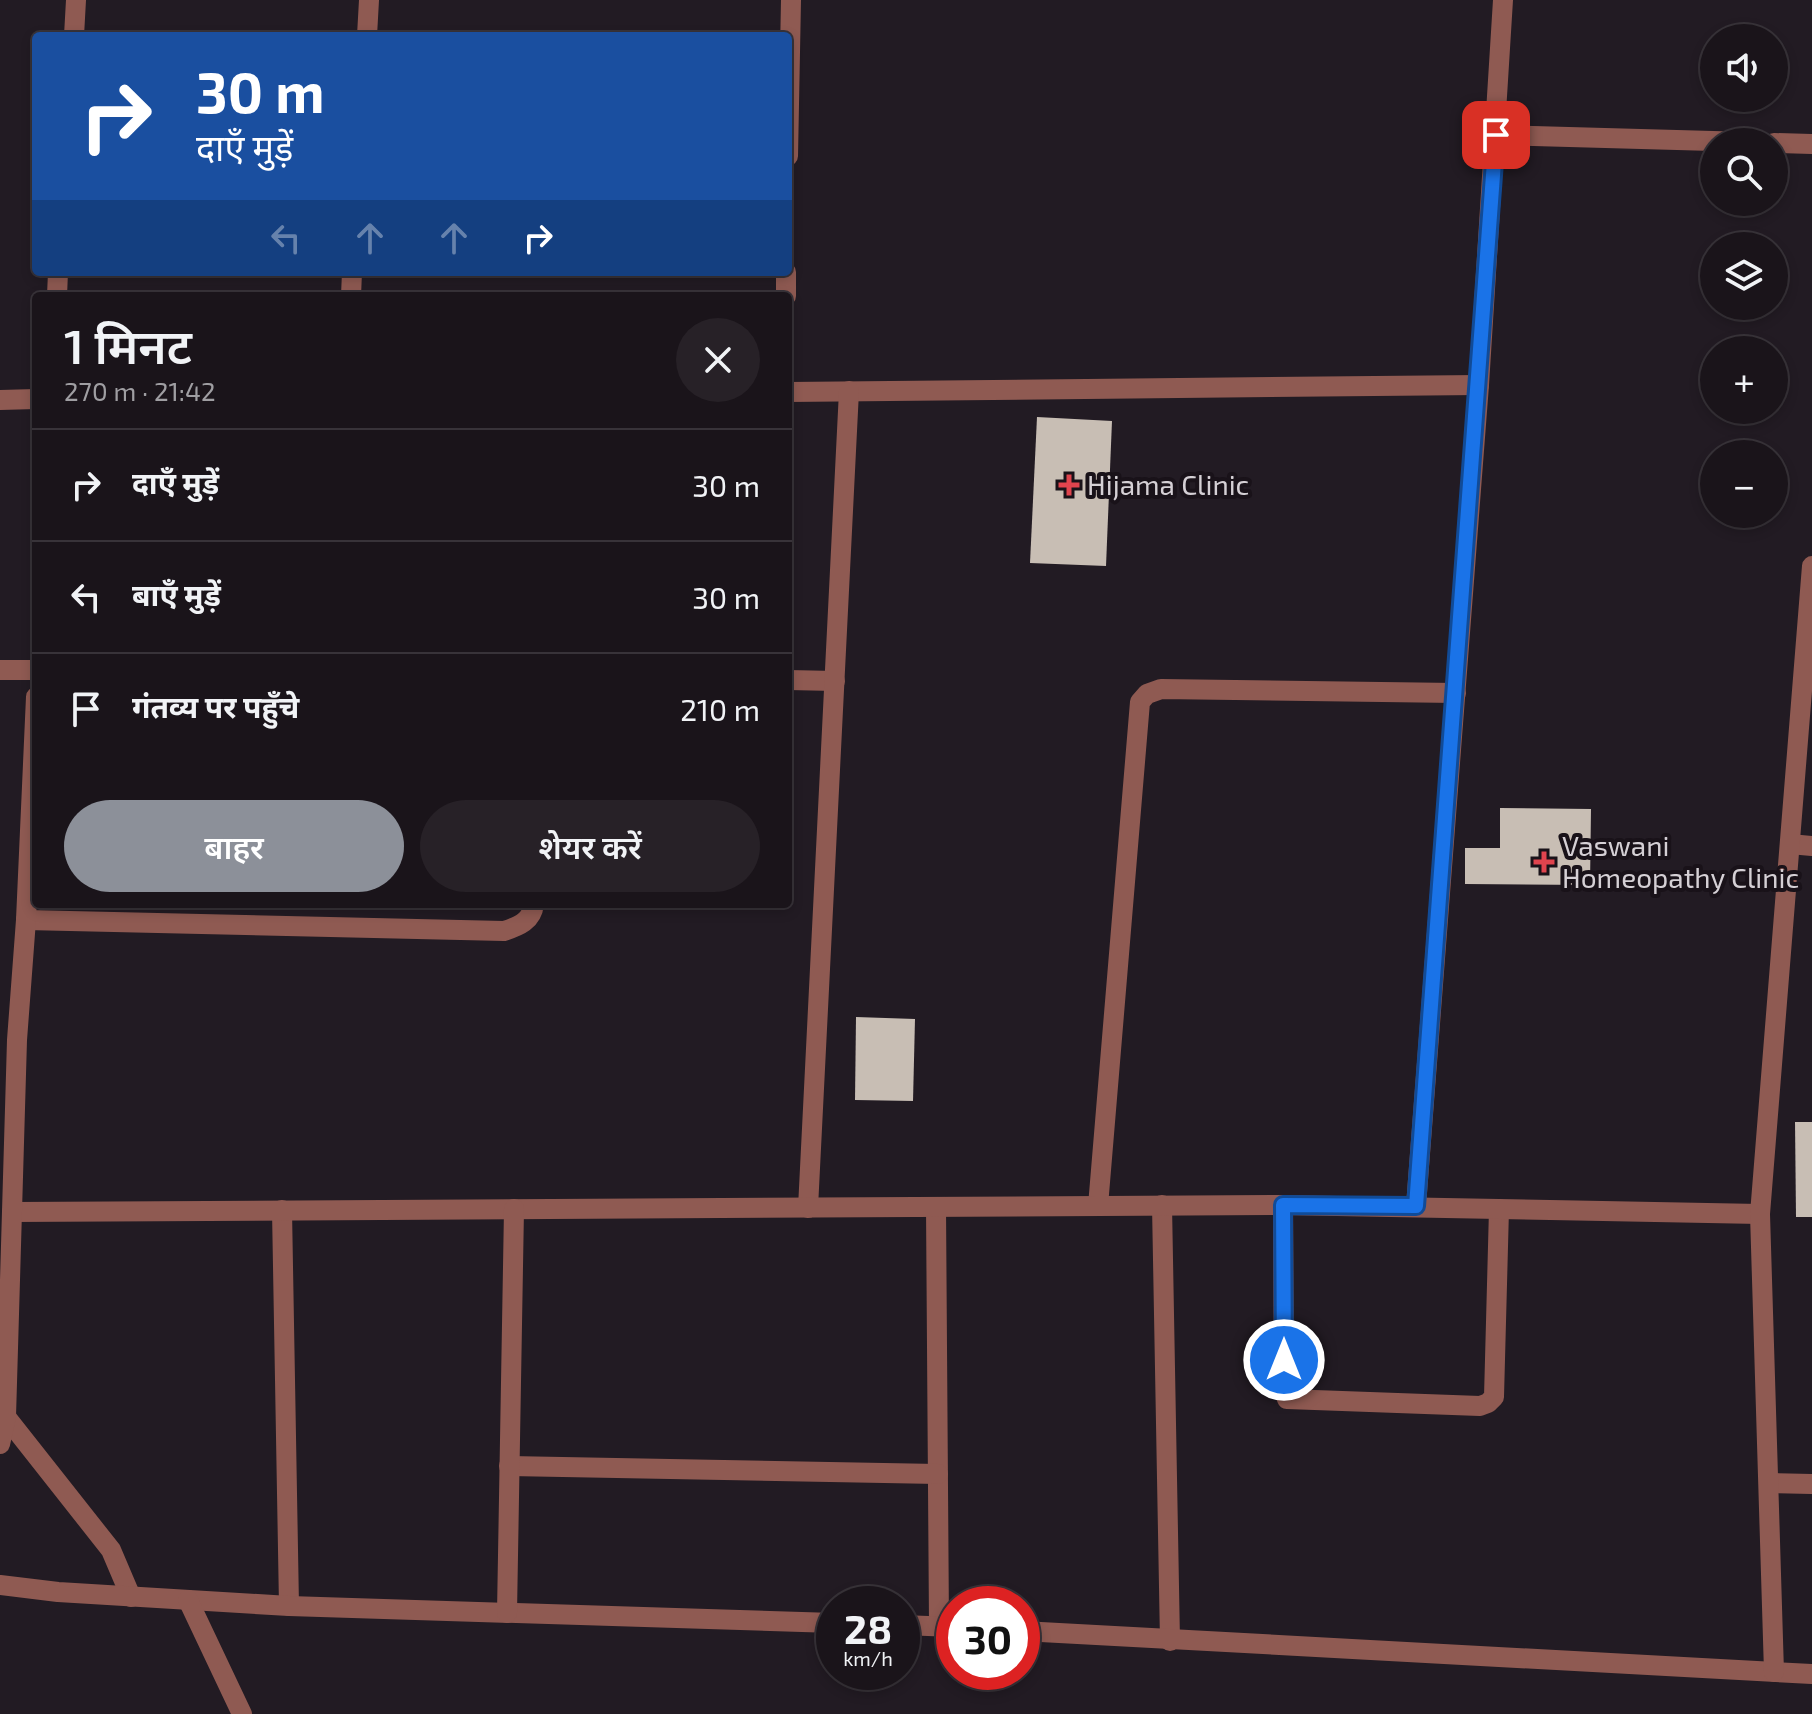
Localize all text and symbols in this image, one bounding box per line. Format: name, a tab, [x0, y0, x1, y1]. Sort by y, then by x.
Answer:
map controls	[1700, 24, 1788, 528]
button: sound	[1700, 24, 1788, 112]
text: 30 m	[196, 57, 325, 124]
icon: right	[64, 64, 168, 168]
pin	[1462, 101, 1530, 169]
icon: arrive	[1474, 113, 1518, 157]
text: दाएँ मुड़ें	[196, 125, 293, 168]
button: search	[1700, 128, 1788, 216]
icon: left	[264, 216, 308, 260]
icon: ahead	[348, 216, 392, 260]
icon: ahead	[432, 216, 476, 260]
icon: right	[516, 216, 560, 260]
button: layers	[1700, 232, 1788, 320]
text: 1 मिनट	[64, 316, 192, 374]
button: close	[676, 318, 760, 402]
button: +	[1700, 336, 1788, 424]
text: 270 m · 21:42	[64, 375, 216, 406]
button: −	[1700, 440, 1788, 528]
icon: right	[64, 463, 108, 507]
text: दाएँ मुड़ें	[132, 464, 219, 500]
text: 30 m	[692, 467, 760, 503]
place label: Hijama Clinic	[1087, 467, 1249, 501]
marker: Hijama Clinic	[1058, 474, 1080, 496]
icon: left	[64, 575, 108, 619]
text: बाएँ मुड़ें	[132, 576, 221, 612]
text: 30 m	[692, 579, 760, 615]
icon: arrive	[64, 687, 108, 731]
text: गंतव्य पर पहुँचे	[132, 688, 299, 724]
text: 210 m	[680, 691, 760, 727]
button: बाहर	[64, 800, 404, 892]
button: शेयर करें	[420, 800, 760, 892]
place label: Vaswani Homeopathy Clinic	[1562, 828, 1799, 894]
marker: Vaswani Homeopathy Clinic	[1533, 851, 1555, 873]
position arrow	[1242, 1318, 1326, 1402]
speed limit sign: 30	[936, 1586, 1040, 1690]
text: 28	[844, 1604, 892, 1652]
text: km/h	[843, 1646, 893, 1670]

